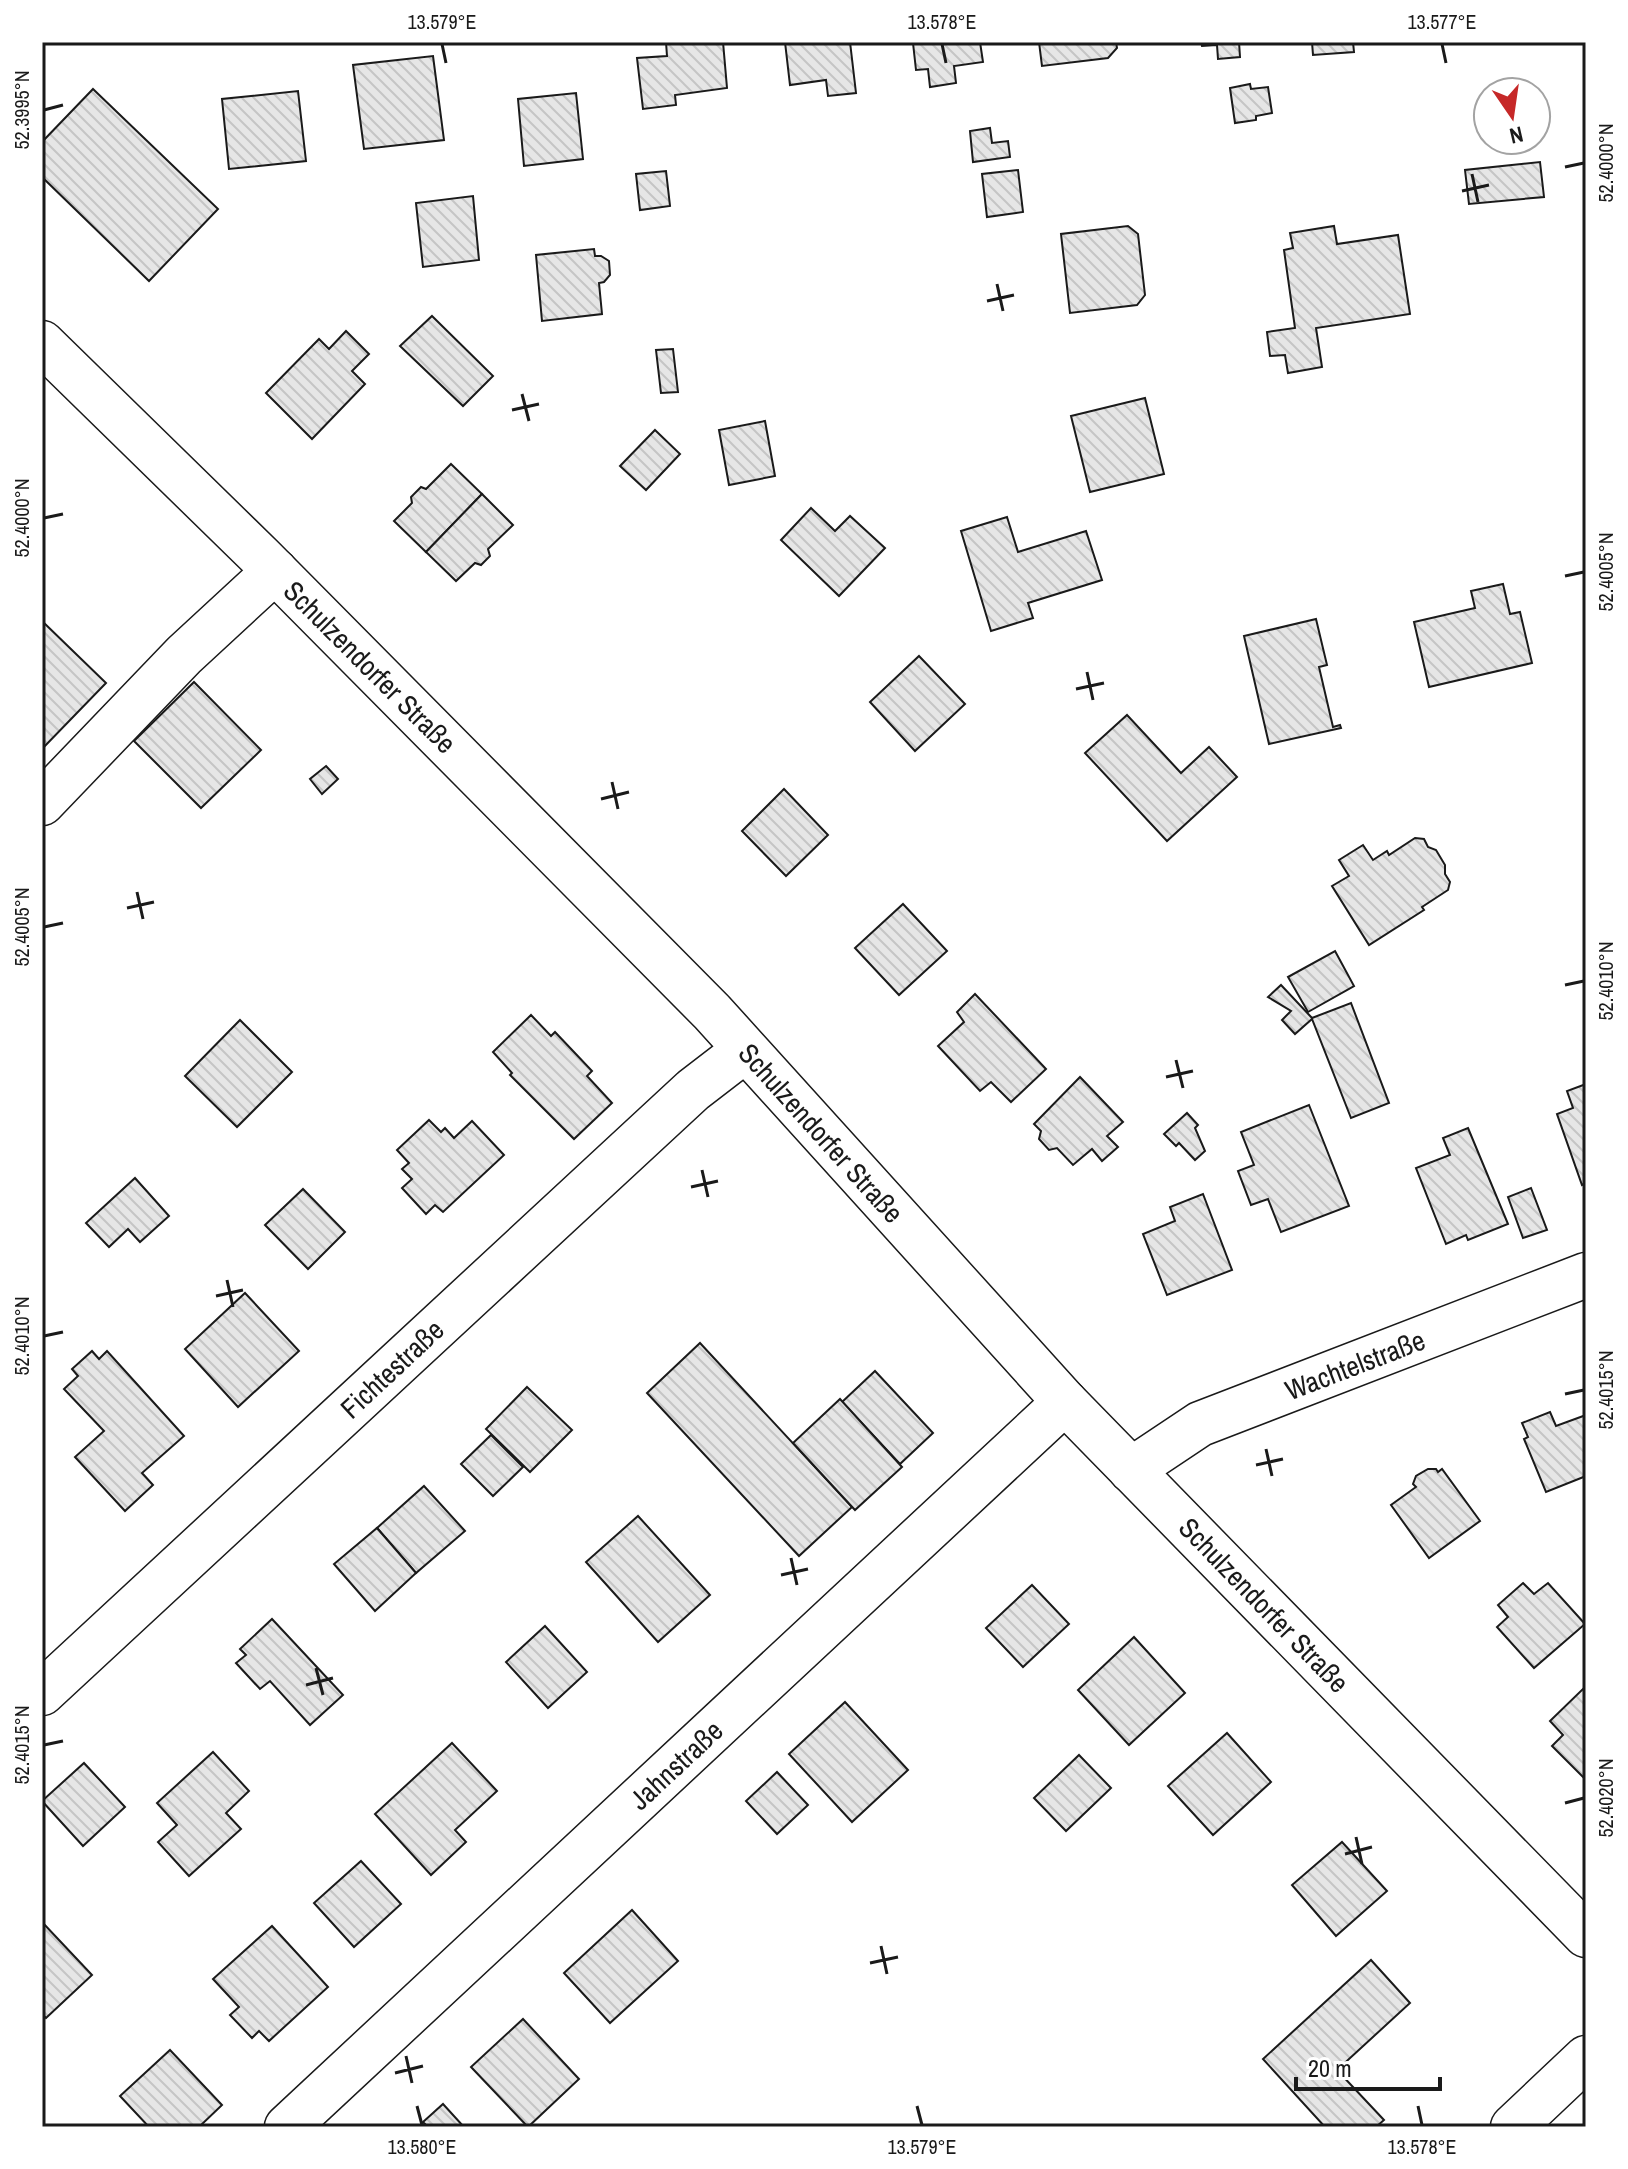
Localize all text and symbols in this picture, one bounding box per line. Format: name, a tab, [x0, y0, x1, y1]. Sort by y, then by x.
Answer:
text: 13.579°E	[407, 8, 477, 35]
text: 13.578°E	[907, 8, 977, 35]
text: 13.577°E	[1407, 8, 1477, 35]
text: 52.3995°N	[8, 70, 35, 150]
north arrow	[1472, 76, 1552, 156]
text: N	[1507, 119, 1526, 152]
text: 52.4000°N	[1592, 123, 1619, 203]
text: 52.4000°N	[8, 478, 35, 558]
text: 52.4005°N	[1592, 532, 1619, 612]
street label: Schulzendorfer Straße	[275, 572, 465, 762]
text: 52.4005°N	[8, 887, 35, 967]
text: 52.4010°N	[1592, 941, 1619, 1021]
street label: Schulzendorfer Straße	[730, 1035, 912, 1231]
text: 52.4010°N	[8, 1296, 35, 1376]
street label: Fichtestraße	[332, 1311, 452, 1427]
street label: Wachtelstraße	[1279, 1321, 1431, 1409]
text: 52.4015°N	[1592, 1350, 1619, 1430]
street label: Schulzendorfer Straße	[1171, 1509, 1357, 1701]
text: 52.4015°N	[8, 1705, 35, 1785]
street label: Jahnstraße	[621, 1712, 731, 1818]
text: 52.4020°N	[1592, 1758, 1619, 1838]
scale bar	[1296, 2041, 1440, 2091]
text: 20 m	[1308, 2052, 1352, 2084]
text: 13.580°E	[387, 2133, 457, 2160]
text: 13.579°E	[887, 2133, 957, 2160]
text: 13.578°E	[1387, 2133, 1457, 2160]

